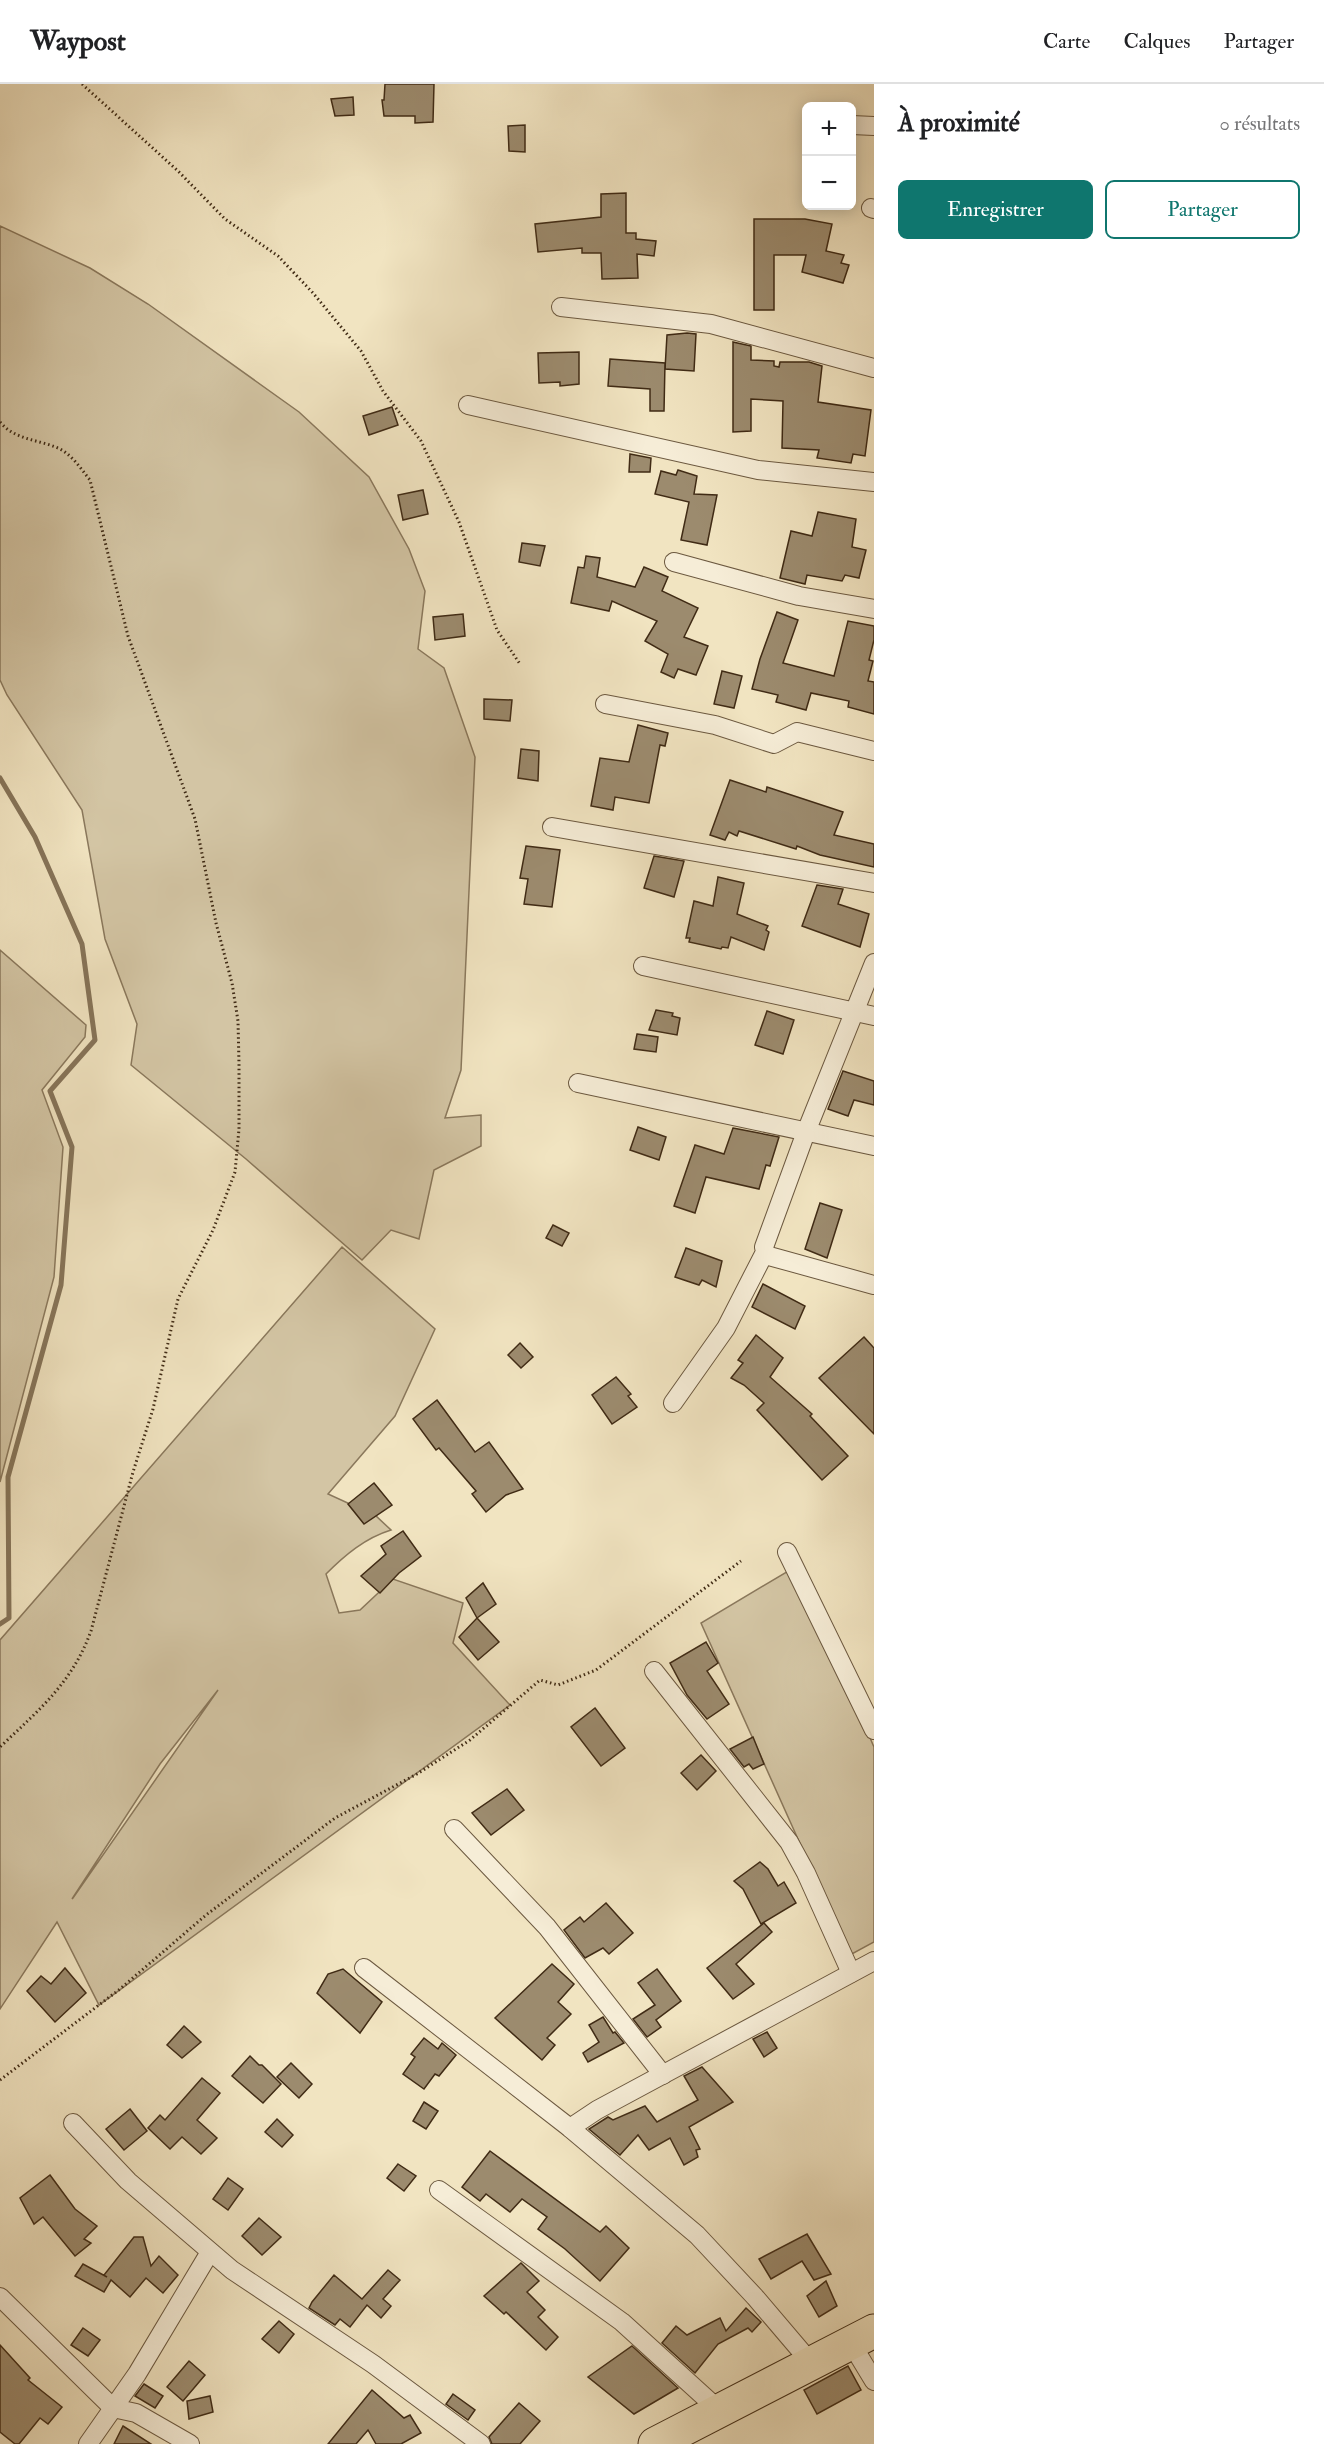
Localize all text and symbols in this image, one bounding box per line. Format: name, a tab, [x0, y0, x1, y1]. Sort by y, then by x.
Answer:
text: Waypost	[30, 24, 126, 59]
text: Carte	[1043, 28, 1090, 55]
text: Calques	[1123, 28, 1190, 55]
text: Partager	[1223, 28, 1294, 55]
map controls	[802, 102, 856, 210]
button: +	[802, 102, 856, 156]
text: À proximité	[898, 107, 1020, 139]
text: 0 résultats	[1220, 111, 1300, 136]
button: −	[802, 156, 856, 210]
button: Enregistrer	[898, 180, 1093, 239]
button: Partager	[1105, 180, 1300, 239]

